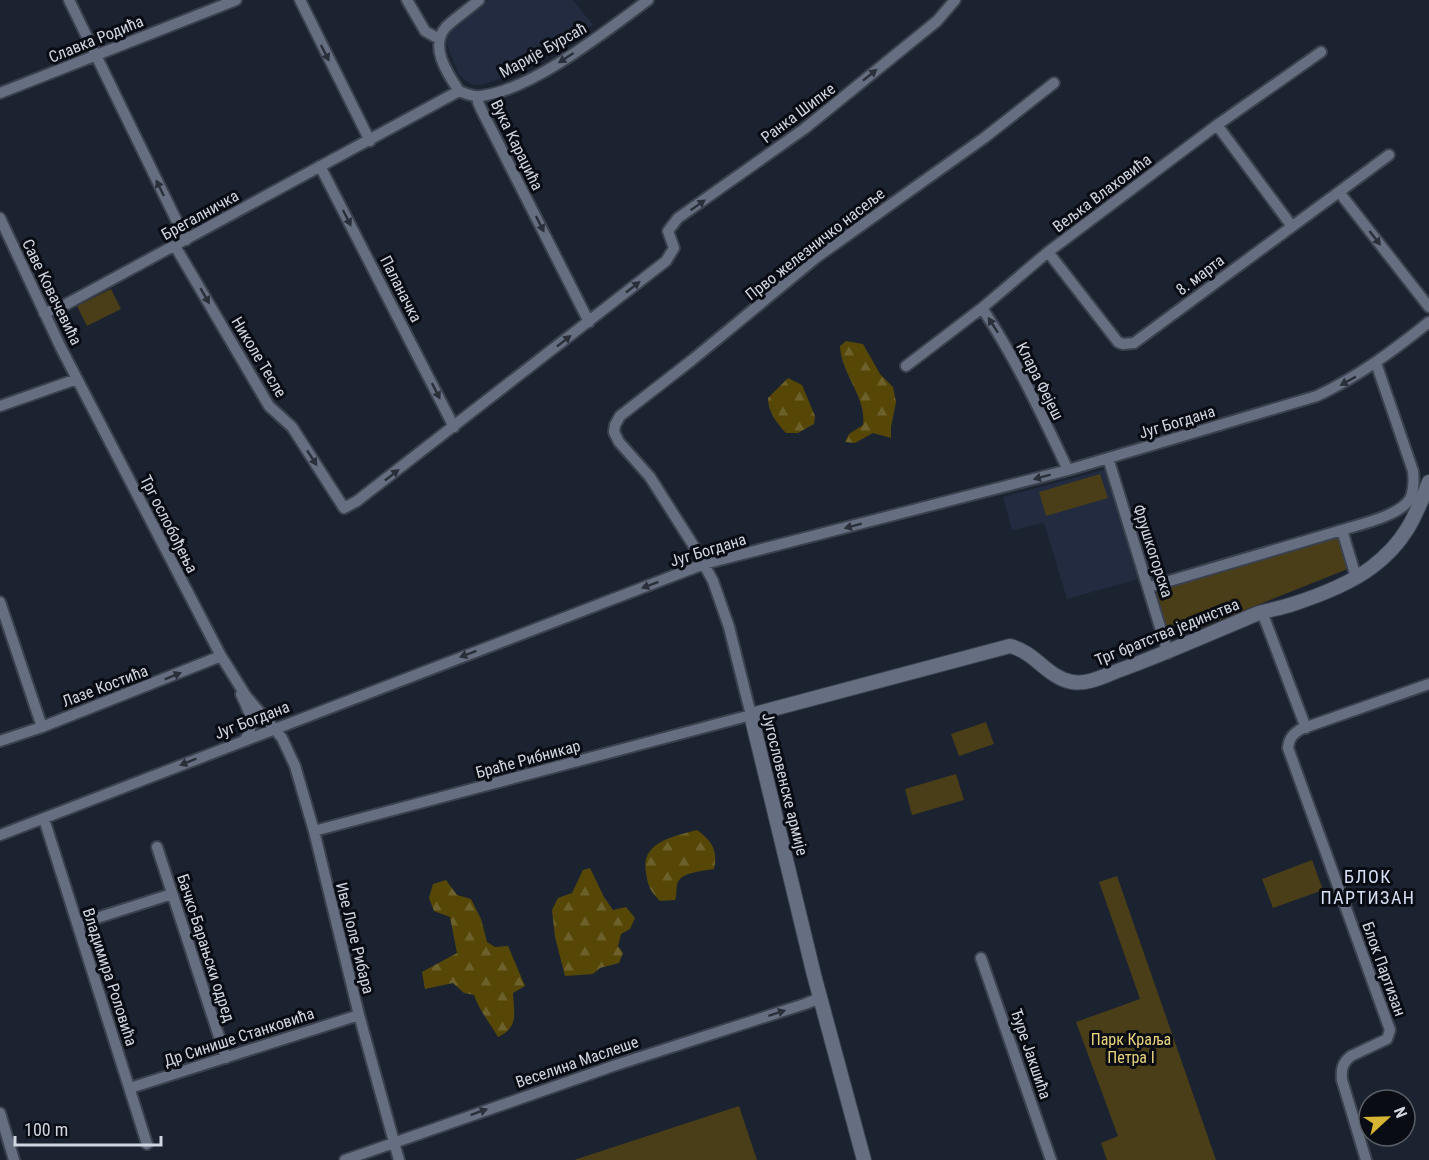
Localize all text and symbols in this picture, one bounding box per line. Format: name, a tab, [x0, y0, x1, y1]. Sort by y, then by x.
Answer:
street label: Славка Родића	[46, 11, 146, 67]
street label: Марије Бурсаћ	[496, 18, 590, 82]
one-way arrow	[321, 44, 330, 61]
one-way arrow	[558, 52, 574, 63]
one-way arrow	[863, 70, 878, 82]
street label: Ранка Шипке	[757, 79, 839, 147]
street label: Вука Караџића	[487, 97, 547, 193]
street label: Вељка Влаховића	[1049, 150, 1155, 236]
one-way arrow	[156, 179, 165, 196]
street label: Прво железничко насеље	[742, 184, 888, 304]
street label: Брегалничка	[158, 186, 242, 244]
one-way arrow	[689, 199, 705, 211]
one-way arrow	[342, 209, 352, 226]
one-way arrow	[535, 216, 544, 233]
one-way arrow	[1368, 230, 1381, 246]
street label: Саве Ковачевића	[18, 236, 86, 348]
street label: 8. марта	[1172, 251, 1228, 299]
street label: Паланачка	[376, 252, 426, 326]
one-way arrow	[626, 282, 641, 294]
one-way arrow	[200, 288, 210, 305]
street label: Николе Тесле	[228, 313, 290, 401]
one-way arrow	[988, 316, 999, 333]
one-way arrow	[557, 336, 572, 348]
street label: Клара Фејеш	[1012, 339, 1068, 423]
one-way arrow	[1339, 376, 1356, 386]
one-way arrow	[431, 383, 441, 400]
street label: Југ Богдана	[1137, 401, 1217, 443]
one-way arrow	[306, 450, 317, 466]
one-way arrow	[384, 469, 399, 481]
street label: Трг ослобођења	[136, 472, 202, 576]
one-way arrow	[1033, 472, 1051, 482]
street label: Фрушкогорска	[1129, 502, 1177, 600]
one-way arrow	[844, 521, 862, 531]
street label: Југ Богдана	[668, 529, 748, 571]
one-way arrow	[641, 581, 659, 590]
street label: Трг братства јединства	[1092, 594, 1242, 670]
one-way arrow	[458, 650, 476, 660]
street label: Лазе Костића	[59, 661, 151, 711]
one-way arrow	[164, 671, 182, 681]
street label: Југ Богдана	[212, 697, 292, 743]
street label: Југословенске армије	[758, 711, 812, 857]
street label: Браће Рибникар	[474, 736, 583, 782]
one-way arrow	[178, 757, 196, 767]
district label: БЛОК ПАРТИЗАН	[1321, 866, 1415, 908]
street label: Бачко-Барањски одред	[173, 872, 239, 1025]
street label: Иве Лоле Рибара	[332, 880, 378, 996]
street label: Владимира Роловића	[79, 906, 141, 1048]
street label: Блок Партизан	[1358, 919, 1410, 1019]
street label: Др Синише Станковића	[161, 1004, 317, 1070]
street label: Ђуре Јакшића	[1007, 1006, 1055, 1102]
one-way arrow	[769, 1008, 787, 1017]
park label: Парк Краља Петра I	[1091, 1030, 1171, 1067]
street label: Веселина Маслеше	[513, 1032, 641, 1092]
north arrow	[1357, 1088, 1417, 1148]
text: N	[1390, 1104, 1411, 1121]
one-way arrow	[470, 1107, 488, 1117]
scale bar	[15, 1109, 160, 1147]
text: 100 m	[24, 1119, 68, 1140]

